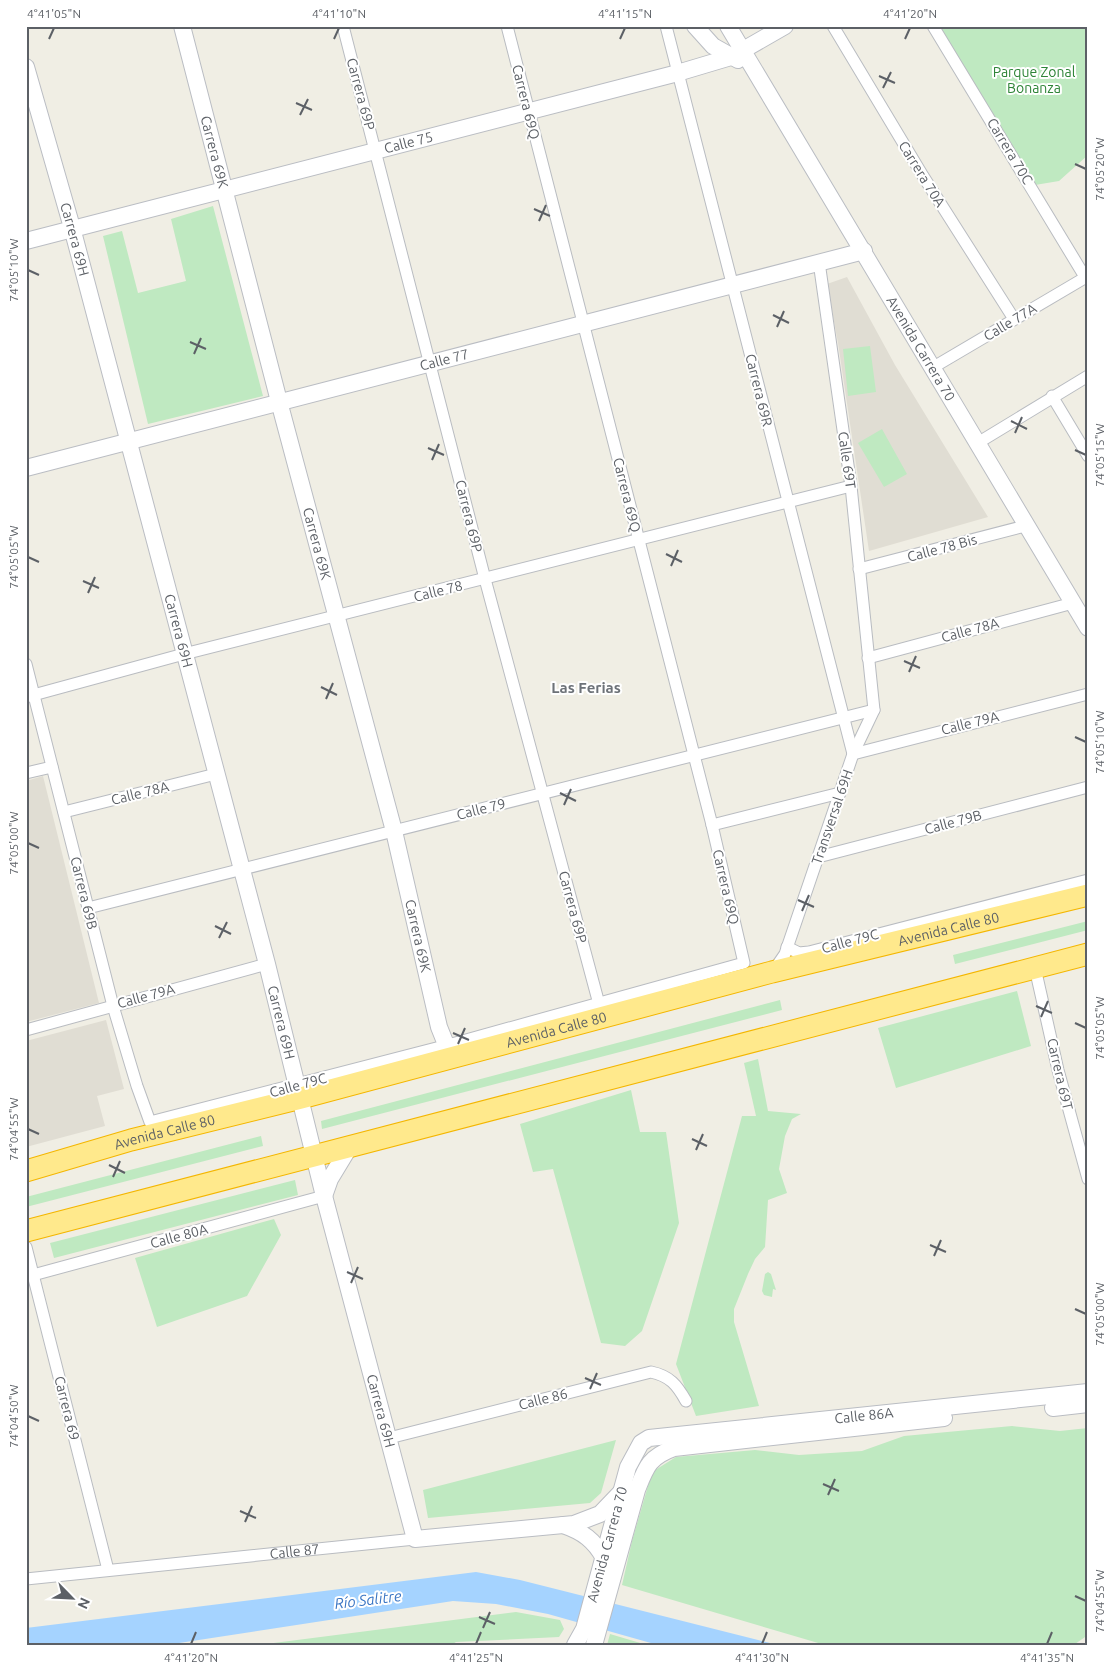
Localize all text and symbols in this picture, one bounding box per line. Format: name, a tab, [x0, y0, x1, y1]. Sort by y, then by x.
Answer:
text: 4°41'05"N	[27, 7, 81, 20]
text: 4°41'10"N	[312, 7, 366, 20]
text: 4°41'15"N	[598, 7, 652, 20]
text: 4°41'20"N	[883, 7, 937, 20]
street label: Carrera 69P	[344, 56, 378, 132]
street label: Carrera 69Q	[509, 63, 543, 141]
park label: Parque Zonal Bonanza	[993, 64, 1076, 96]
street label: Carrera 69K	[198, 114, 232, 190]
street label: Carrera 70C	[984, 115, 1036, 187]
street label: Calle 75	[382, 128, 435, 156]
text: 74°05'20"W	[1093, 137, 1106, 201]
street label: Carrera 70A	[895, 138, 949, 210]
street label: Carrera 69H	[57, 201, 92, 278]
text: 74°05'10"W	[7, 238, 20, 302]
street label: Avenida Carrera 70	[884, 293, 958, 404]
street label: Calle 77A	[981, 300, 1039, 344]
street label: Calle 77	[418, 346, 470, 374]
street label: Carrera 69R	[742, 352, 776, 428]
text: 74°05'15"W	[1093, 423, 1106, 487]
street label: Calle 69T	[835, 430, 859, 490]
street label: Carrera 69Q	[610, 456, 644, 534]
street label: Carrera 69P	[452, 478, 486, 554]
street label: Carrera 69K	[300, 506, 335, 582]
text: 74°05'05"W	[7, 525, 20, 589]
street label: Calle 78 Bis	[905, 531, 979, 565]
street label: Calle 78	[412, 577, 464, 605]
street label: Carrera 69H	[161, 592, 196, 669]
street label: Calle 78A	[939, 615, 1001, 645]
district label: Las Ferias	[551, 679, 621, 696]
street label: Calle 79A	[939, 708, 1001, 738]
text: 74°05'10"W	[1093, 710, 1106, 774]
street label: Transversal 69H	[808, 767, 856, 867]
street label: Calle 78A	[109, 778, 171, 808]
street label: Calle 79	[455, 795, 507, 823]
street label: Calle 79B	[923, 807, 984, 837]
text: 74°05'00"W	[7, 811, 20, 875]
street label: Carrera 69Q	[710, 848, 742, 926]
street label: Carrera 69B	[67, 855, 101, 931]
street label: Carrera 69P	[556, 869, 590, 945]
street label: Carrera 69K	[402, 898, 434, 974]
street label: Avenida Calle 80	[897, 909, 1001, 949]
street label: Calle 79C	[820, 926, 881, 956]
street label: Calle 79A	[115, 981, 177, 1011]
street label: Carrera 69H	[265, 984, 298, 1061]
text: 74°05'05"W	[1093, 996, 1106, 1060]
street label: Avenida Calle 80	[504, 1009, 609, 1051]
street label: Carrera 69T	[1044, 1036, 1076, 1112]
street label: Calle 79C	[268, 1070, 329, 1100]
text: 74°04'55"W	[7, 1097, 20, 1161]
street label: Avenida Calle 80	[112, 1112, 217, 1153]
street label: Calle 80A	[148, 1221, 210, 1251]
text: 74°05'00"W	[1093, 1282, 1106, 1346]
street label: Carrera 69H	[364, 1372, 398, 1449]
street label: Carrera 69	[51, 1374, 83, 1442]
text: 74°04'50"W	[7, 1384, 20, 1448]
street label: Calle 86	[517, 1385, 569, 1413]
street label: Calle 86A	[834, 1404, 894, 1427]
street label: Avenida Carrera 70	[584, 1485, 630, 1604]
street label: Calle 87	[269, 1541, 320, 1562]
text: 74°04'55"W	[1093, 1569, 1106, 1633]
north arrow	[48, 1574, 98, 1624]
water label: Río Salitre	[334, 1587, 403, 1612]
text: N	[74, 1595, 93, 1611]
text: 4°41'20"N	[164, 1651, 218, 1664]
text: 4°41'25"N	[449, 1651, 503, 1664]
text: 4°41'30"N	[735, 1651, 789, 1664]
text: 4°41'35"N	[1020, 1651, 1074, 1664]

